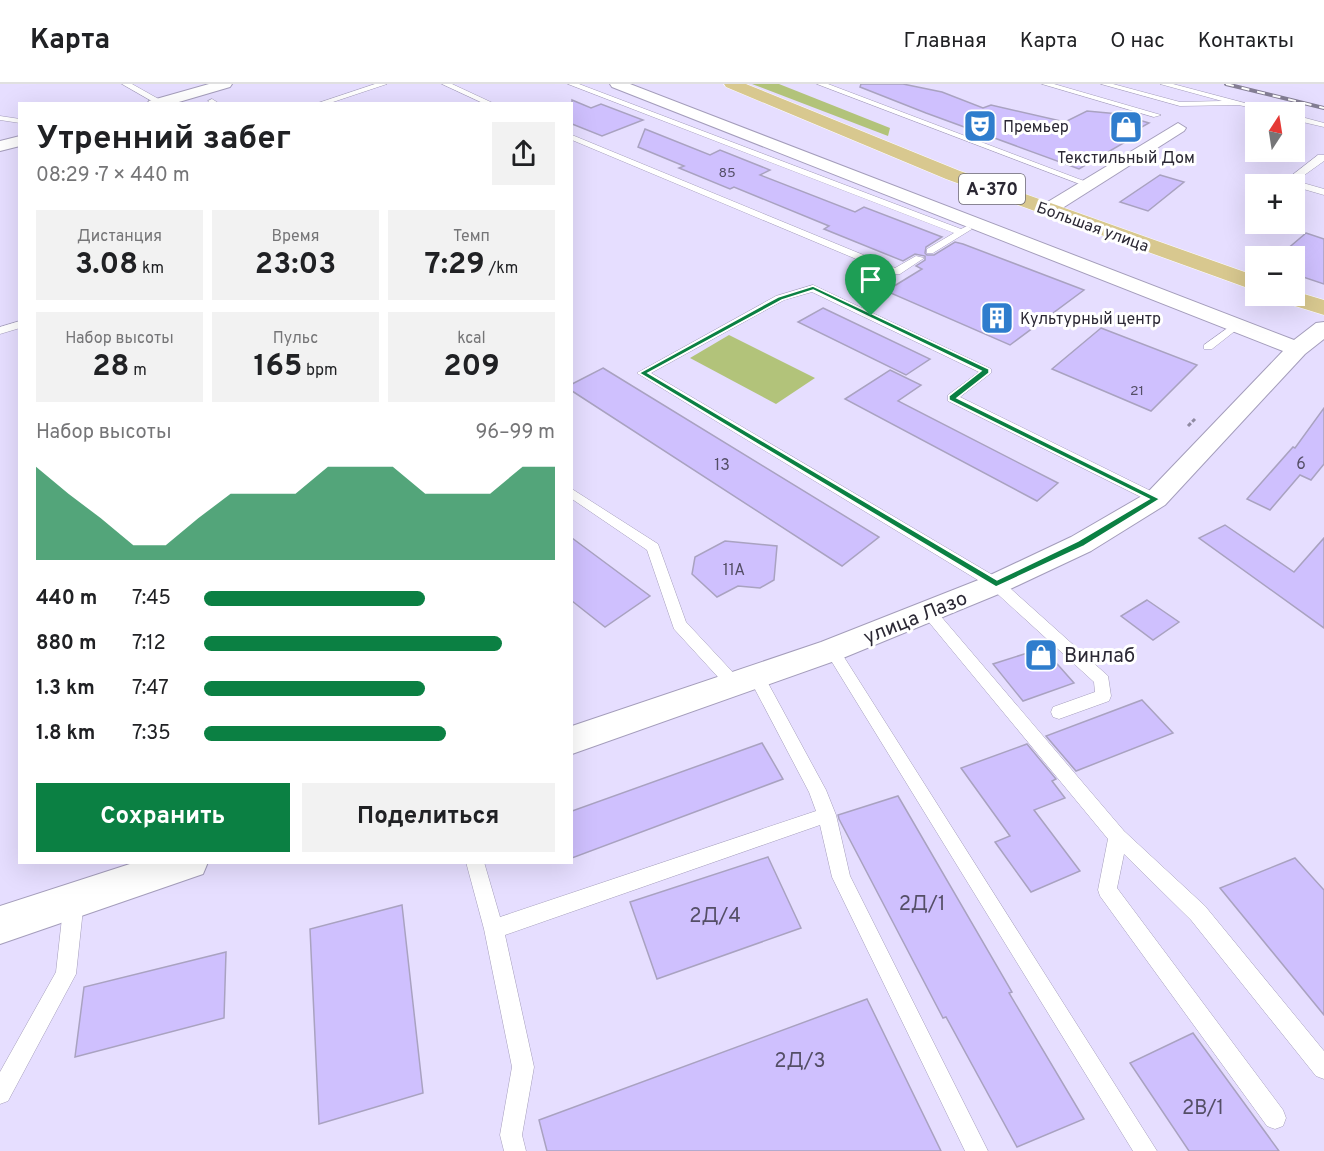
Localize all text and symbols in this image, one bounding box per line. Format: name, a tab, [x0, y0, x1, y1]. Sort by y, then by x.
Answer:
text: Карта	[30, 23, 110, 59]
text: Главная	[903, 28, 987, 55]
text: Карта	[1020, 28, 1077, 55]
text: О нас	[1110, 28, 1165, 55]
text: Контакты	[1198, 28, 1294, 55]
north arrow	[1245, 102, 1305, 162]
map controls	[1245, 102, 1305, 306]
theatre icon: Премьер	[962, 108, 998, 144]
shop icon: Текстильный Дом	[1108, 109, 1144, 145]
place label: Премьер	[1003, 118, 1069, 138]
text: Утренний забег	[36, 119, 291, 161]
button: share	[492, 122, 555, 185]
place label: Текстильный Дом	[1057, 149, 1195, 169]
text: 08:29 · 7 × 440 m	[36, 163, 190, 189]
house number: 85	[718, 165, 736, 182]
road number: А-370	[959, 174, 1025, 204]
button: +	[1245, 174, 1305, 234]
street label: Большая улица	[1033, 198, 1151, 257]
text: Дистанция	[77, 227, 162, 247]
text: Время	[271, 227, 320, 247]
text: Темп	[453, 227, 490, 247]
button: −	[1245, 246, 1305, 306]
text: 3.08	[75, 247, 138, 284]
text: 23:03	[255, 247, 336, 284]
text: 7:29	[425, 247, 485, 284]
pin	[845, 254, 896, 316]
text: km	[138, 259, 164, 279]
text: /km	[485, 259, 518, 279]
icon: arrive	[854, 263, 887, 296]
building icon: Культурный центр	[979, 300, 1015, 336]
place label: Культурный центр	[1020, 310, 1161, 330]
text: Набор высоты	[65, 329, 174, 349]
text: Пульс	[273, 329, 318, 349]
text: kcal	[457, 329, 486, 349]
text: 28	[92, 349, 129, 386]
text: 165	[254, 349, 302, 386]
text: 209	[443, 349, 500, 386]
text: m	[129, 361, 147, 381]
text: bpm	[302, 361, 337, 381]
house number: 21	[1130, 383, 1144, 400]
text: Набор высоты	[36, 420, 172, 446]
text: 96–99 m	[475, 420, 555, 446]
house number: 6	[1296, 455, 1306, 475]
house number: 13	[714, 456, 730, 476]
house number: 11А	[723, 561, 745, 581]
text: 440 m	[36, 586, 97, 612]
text: 7:45	[132, 586, 171, 612]
street label: улица Лазо	[860, 586, 971, 651]
text: 880 m	[36, 631, 97, 657]
text: 7:12	[132, 631, 166, 657]
shop icon: Винлаб	[1023, 637, 1059, 673]
place label: Винлаб	[1064, 644, 1135, 670]
text: 1.3 km	[36, 676, 95, 702]
text: 7:47	[132, 676, 169, 702]
text: 1.8 km	[36, 721, 95, 747]
text: 7:35	[132, 721, 171, 747]
button: Сохранить	[36, 783, 290, 852]
button: Поделиться	[302, 783, 555, 852]
house number: 2Д/1	[899, 892, 945, 918]
house number: 2Д/4	[689, 904, 741, 930]
house number: 2Д/3	[774, 1049, 826, 1075]
house number: 2В/1	[1182, 1096, 1224, 1122]

